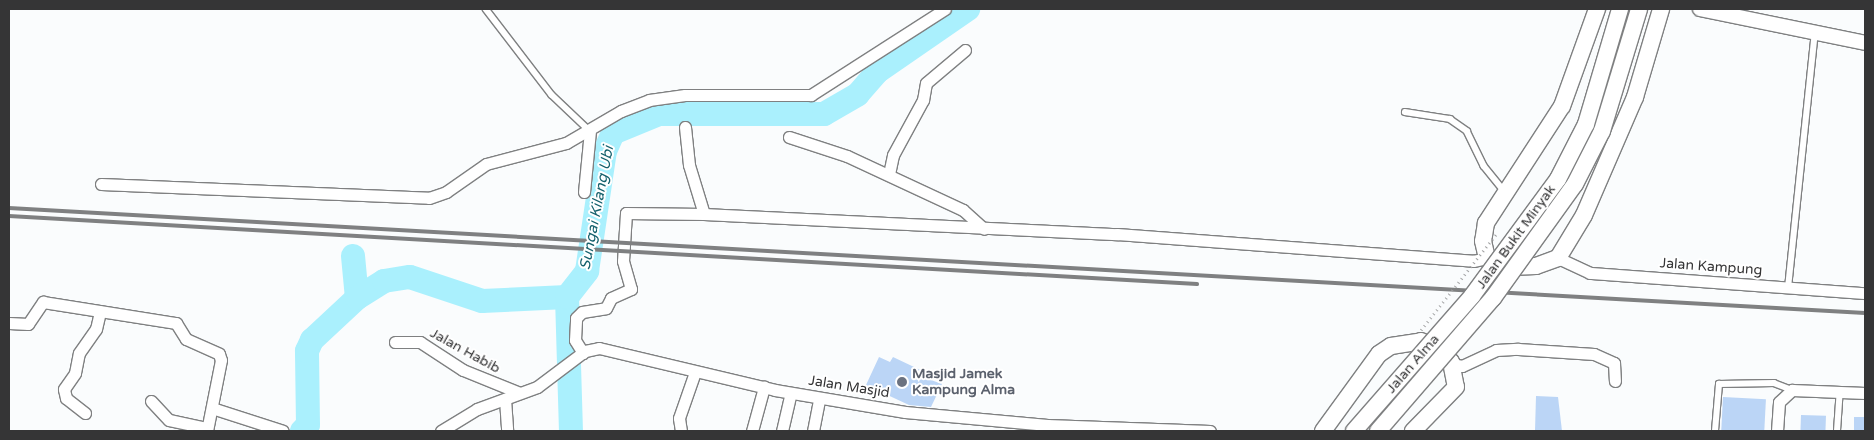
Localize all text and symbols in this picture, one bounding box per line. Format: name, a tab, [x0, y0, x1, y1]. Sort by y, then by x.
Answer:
water label: Sungai Kilang Ubi	[576, 145, 618, 271]
street label: Jalan Bukit Minyak	[1473, 182, 1559, 292]
street label: Jalan Kampung	[1659, 255, 1763, 279]
street label: Jalan Habib	[427, 325, 503, 377]
street label: Jalan Alma	[1383, 331, 1443, 397]
place label: Masjid Jamek Kampung Alma	[912, 366, 1015, 398]
street label: Jalan Masjid	[807, 372, 891, 402]
marker: Masjid Jamek Kampung Alma	[896, 376, 908, 388]

